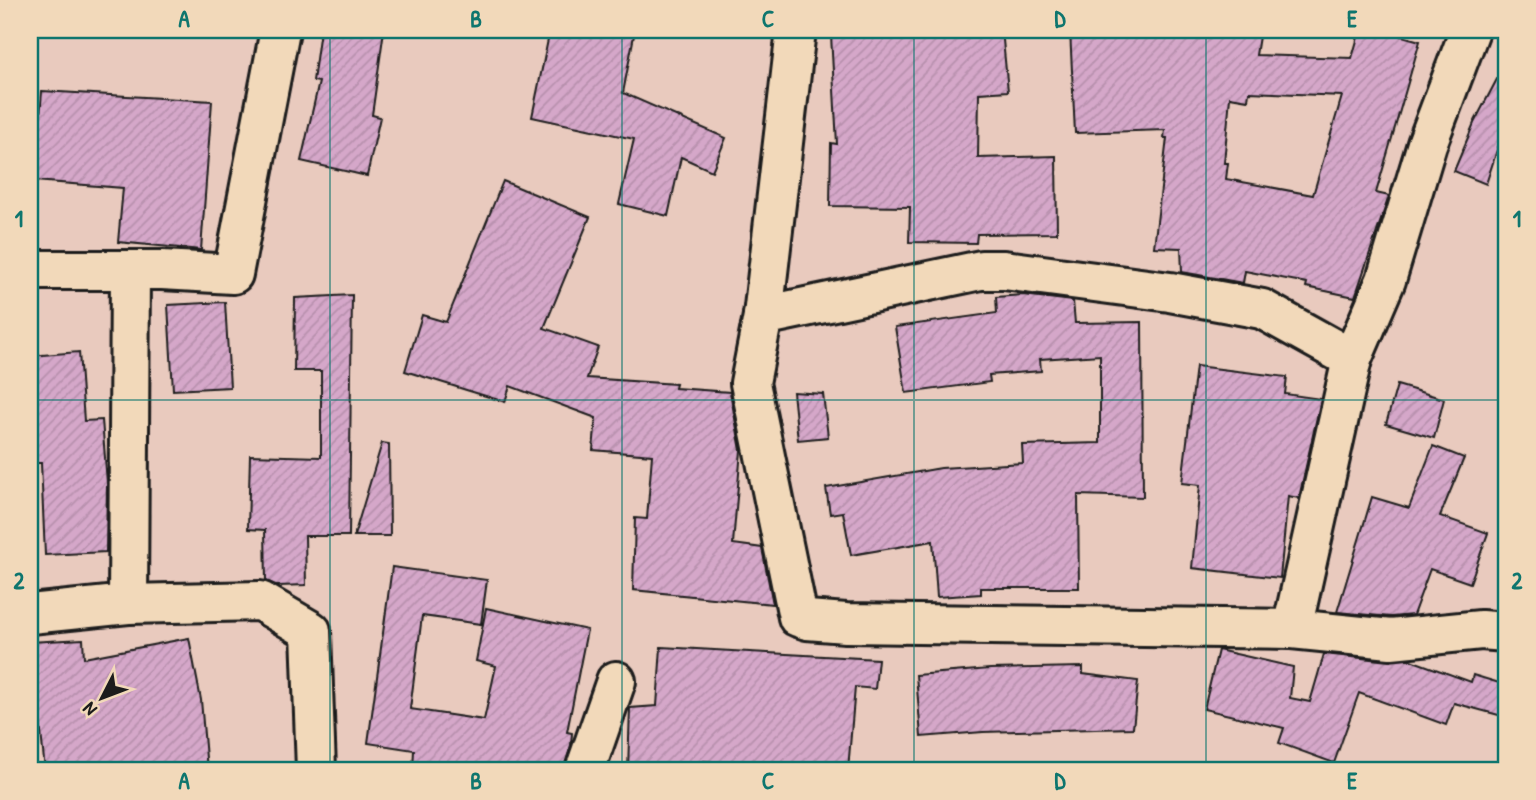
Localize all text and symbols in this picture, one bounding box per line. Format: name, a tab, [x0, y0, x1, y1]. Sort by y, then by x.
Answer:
text: A	[178, 3, 190, 34]
text: B	[470, 3, 482, 34]
text: C	[762, 3, 774, 34]
text: D	[1055, 3, 1067, 34]
text: E	[1347, 3, 1358, 34]
text: 1	[15, 203, 23, 234]
text: 1	[1513, 203, 1521, 234]
text: 2	[14, 565, 25, 596]
text: 2	[1512, 565, 1523, 596]
north arrow	[66, 664, 136, 734]
text: N	[76, 697, 102, 722]
text: A	[178, 765, 190, 796]
text: B	[470, 765, 482, 796]
text: C	[762, 765, 774, 796]
text: D	[1055, 765, 1067, 796]
text: E	[1347, 765, 1358, 796]

